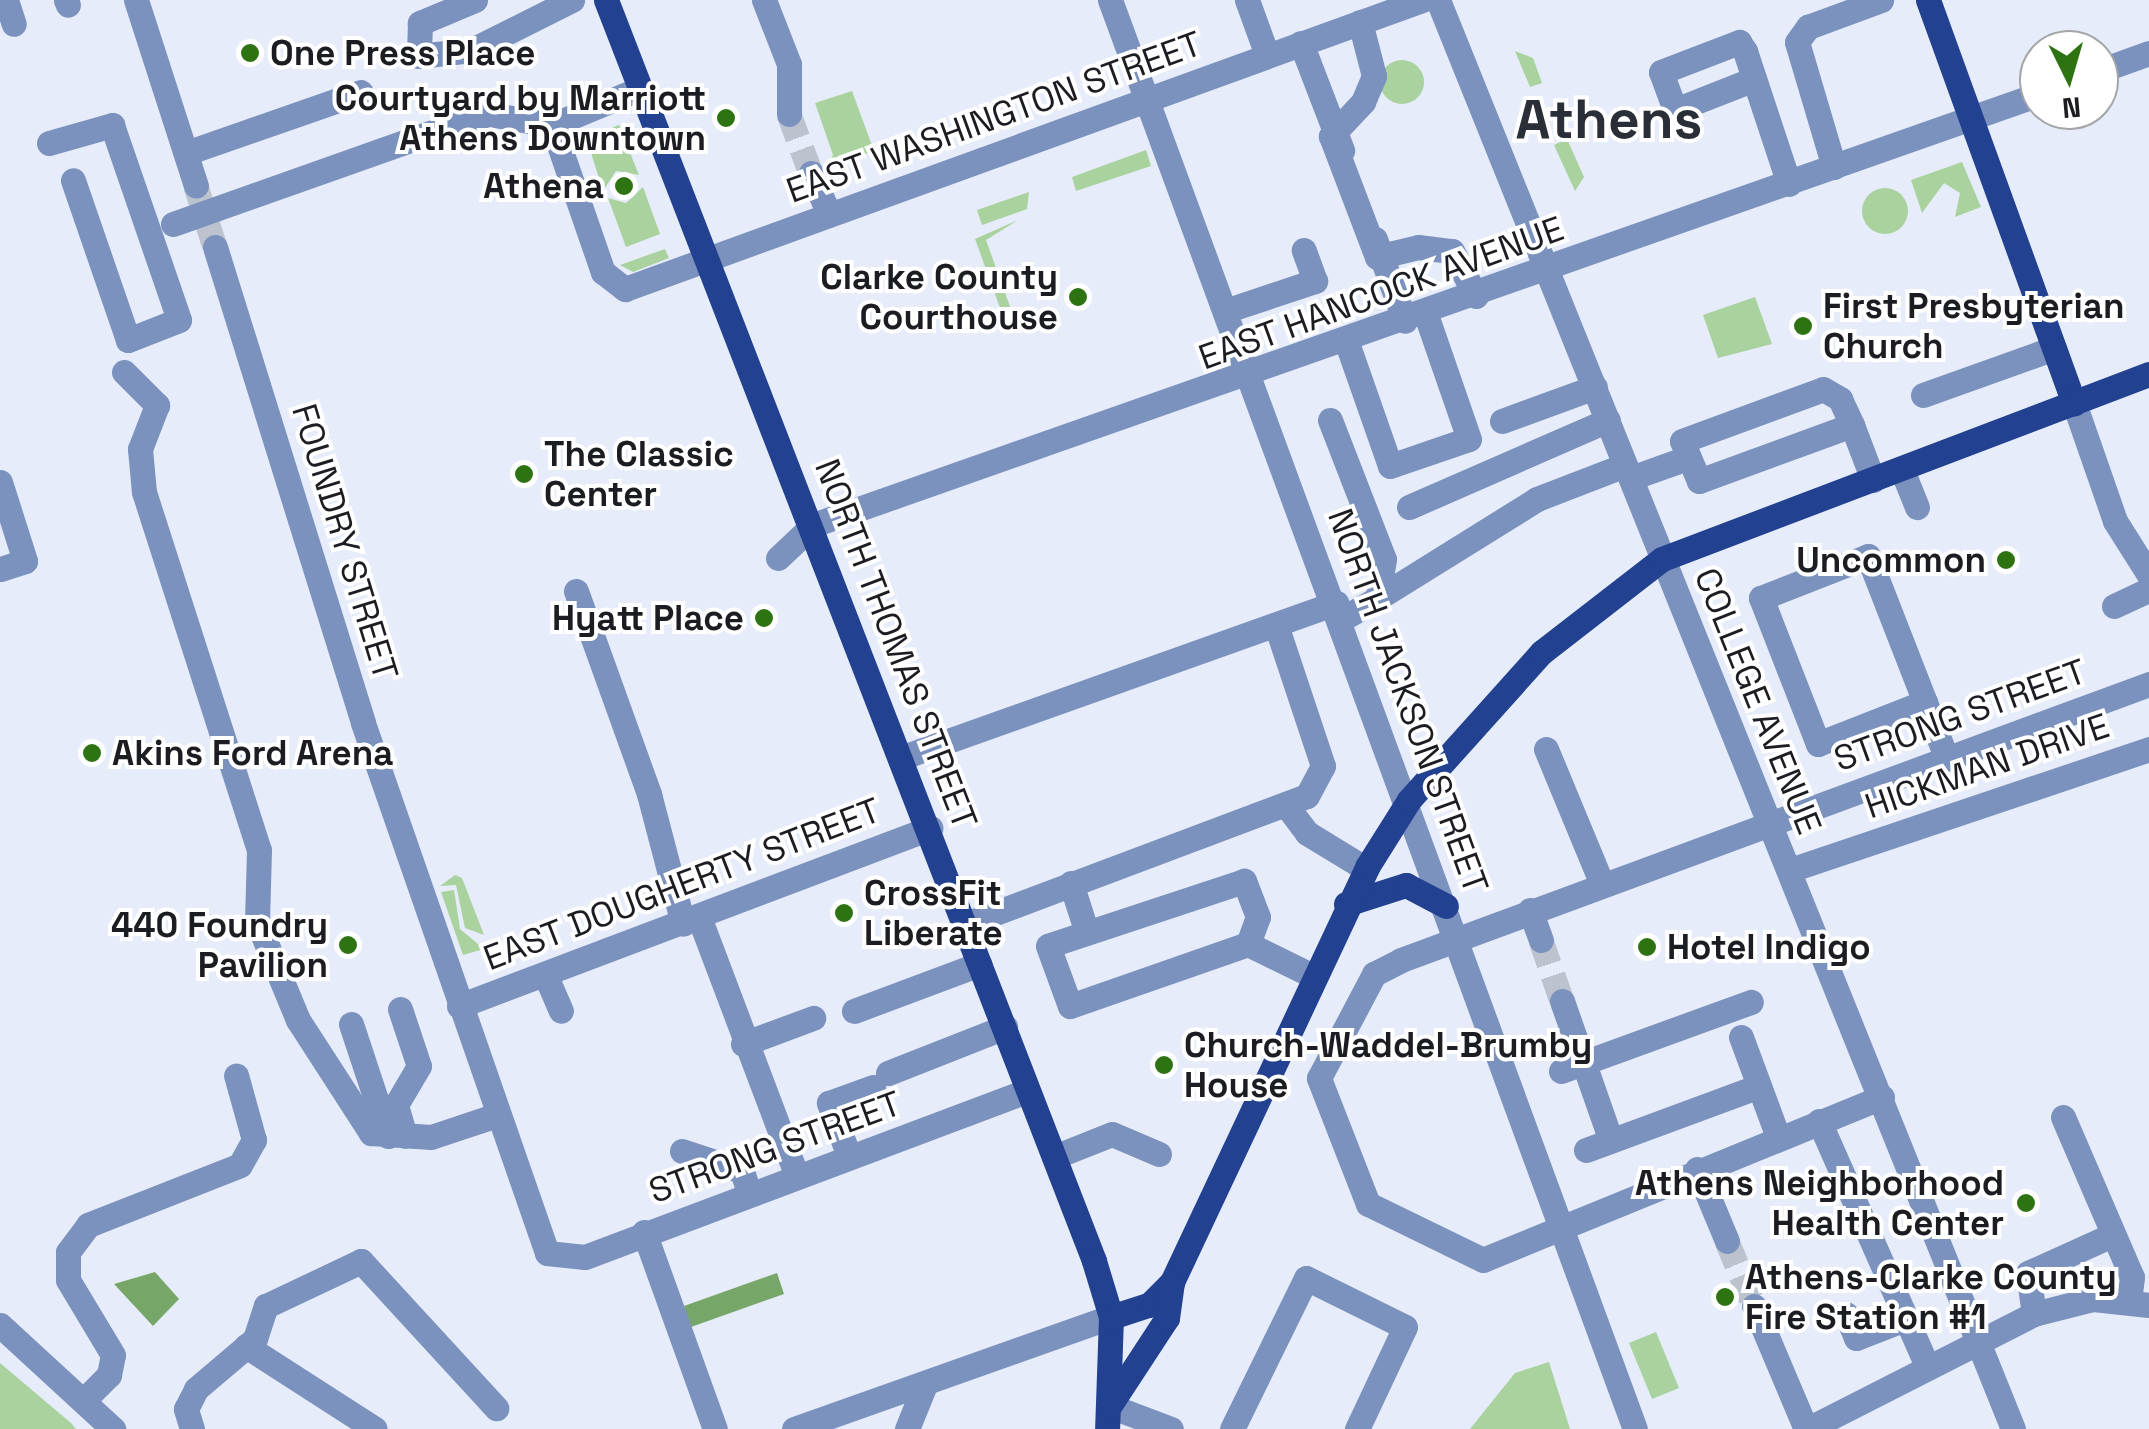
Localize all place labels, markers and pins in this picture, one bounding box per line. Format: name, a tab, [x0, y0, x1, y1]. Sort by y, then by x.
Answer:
place label: One Press Place	[270, 32, 535, 74]
marker: One Press Place	[239, 42, 261, 64]
place label: Courtyard by Marriott Athens Downtown	[335, 77, 706, 159]
marker: Courtyard by Marriott Athens Downtown	[715, 107, 737, 129]
place label: Athena	[483, 165, 604, 207]
marker: Athena	[613, 175, 635, 197]
place label: Clarke County Courthouse	[820, 256, 1058, 338]
place label: First Presbyterian Church	[1823, 285, 2125, 367]
marker: Clarke County Courthouse	[1067, 286, 1089, 308]
marker: First Presbyterian Church	[1792, 315, 1814, 337]
place label: The Classic Center	[544, 433, 734, 515]
marker: The Classic Center	[513, 463, 535, 485]
place label: Uncommon	[1796, 539, 1986, 581]
marker: Uncommon	[1995, 549, 2017, 571]
place label: Hyatt Place	[552, 597, 744, 639]
marker: Hyatt Place	[753, 607, 775, 629]
place label: Akins Ford Arena	[112, 732, 394, 774]
marker: Akins Ford Arena	[81, 742, 103, 764]
place label: CrossFit Liberate	[864, 872, 1003, 954]
marker: CrossFit Liberate	[833, 902, 855, 924]
place label: 440 Foundry Pavilion	[111, 904, 328, 986]
place label: Hotel Indigo	[1667, 926, 1871, 968]
marker: 440 Foundry Pavilion	[337, 934, 359, 956]
marker: Hotel Indigo	[1636, 936, 1658, 958]
place label: Church-Waddel-Brumby House	[1184, 1024, 1592, 1106]
marker: Church-Waddel-Brumby House	[1153, 1054, 1175, 1076]
place label: Athens Neighborhood Health Center	[1635, 1162, 2004, 1244]
marker: Athens Neighborhood Health Center	[2013, 1190, 2039, 1216]
place label: Athens-Clarke County Fire Station #1	[1745, 1256, 2117, 1338]
marker: Athens-Clarke County Fire Station #1	[1714, 1286, 1736, 1308]

